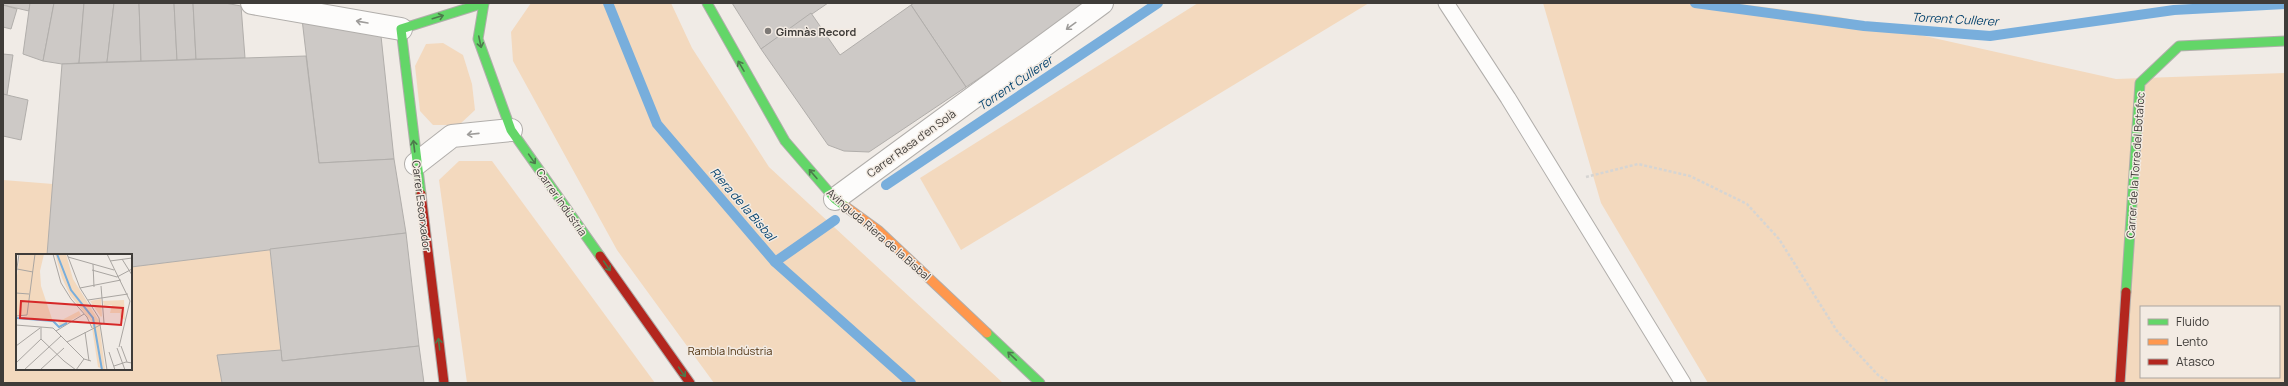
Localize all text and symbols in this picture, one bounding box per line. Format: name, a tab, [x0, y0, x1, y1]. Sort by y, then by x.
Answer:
water label: Torrent Cullerer	[1911, 8, 2000, 30]
one-way arrow	[431, 13, 444, 20]
one-way arrow	[356, 18, 369, 26]
one-way arrow	[1065, 22, 1076, 30]
place label: Gimnàs Record	[776, 24, 857, 39]
marker: Gimnàs Record	[763, 26, 773, 36]
one-way arrow	[477, 35, 485, 48]
water label: Torrent Cullerer	[974, 51, 1057, 114]
one-way arrow	[737, 60, 745, 72]
street label: Carrer de la Torre del Botafoc	[2122, 91, 2148, 239]
street label: Carrer Rasa d'en Solà	[863, 106, 959, 180]
one-way arrow	[466, 130, 479, 138]
one-way arrow	[410, 140, 418, 153]
one-way arrow	[528, 154, 536, 165]
street label: Carrer Escorxador	[409, 160, 435, 252]
water label: Riera de la Bisbal	[706, 164, 781, 246]
street label: Carrer Indústria	[533, 165, 591, 239]
one-way arrow	[809, 169, 818, 179]
street label: Avinguda Riera de la Bisbal	[824, 185, 934, 283]
inset map	[16, 254, 132, 370]
one-way arrow	[603, 260, 611, 271]
legend	[2140, 306, 2280, 378]
text: Fluido	[2176, 313, 2209, 330]
text: Lento	[2176, 333, 2208, 350]
one-way arrow	[435, 338, 443, 351]
park label: Rambla Indústria	[688, 343, 772, 358]
one-way arrow	[1007, 351, 1017, 361]
text: Atasco	[2176, 353, 2215, 370]
one-way arrow	[678, 366, 686, 377]

